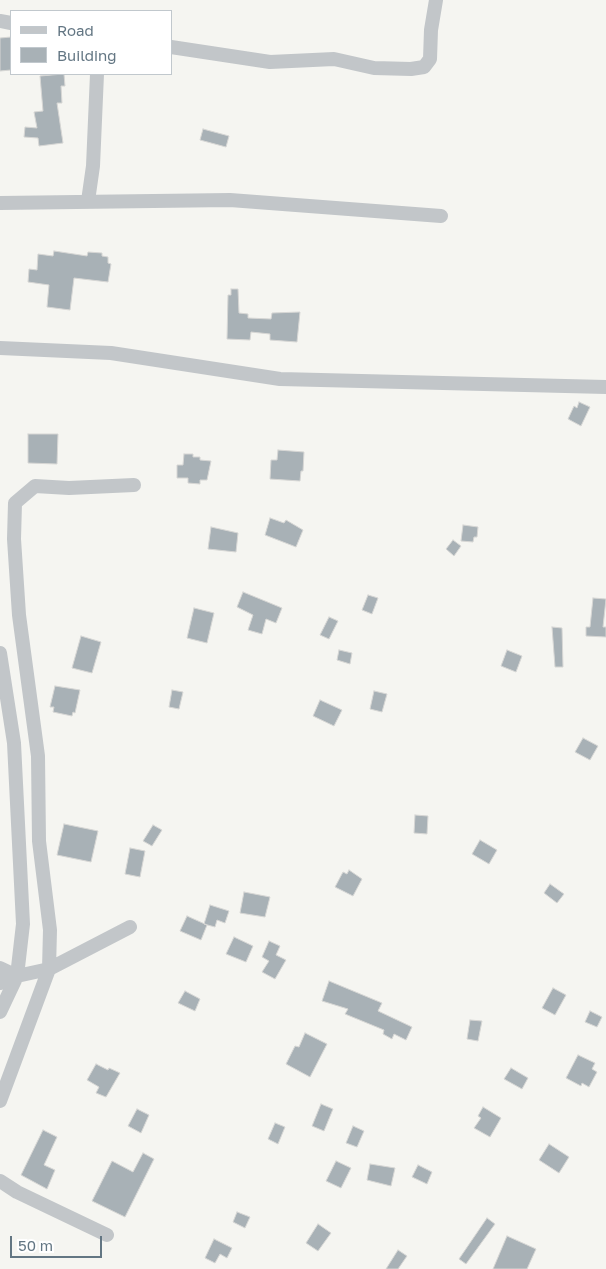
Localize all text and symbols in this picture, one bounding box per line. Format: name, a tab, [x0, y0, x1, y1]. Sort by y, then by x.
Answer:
legend	[10, 10, 172, 75]
text: Road	[57, 21, 94, 39]
text: Building	[57, 46, 117, 64]
scale bar	[12, 1226, 105, 1258]
text: 50 m	[18, 1236, 53, 1254]

